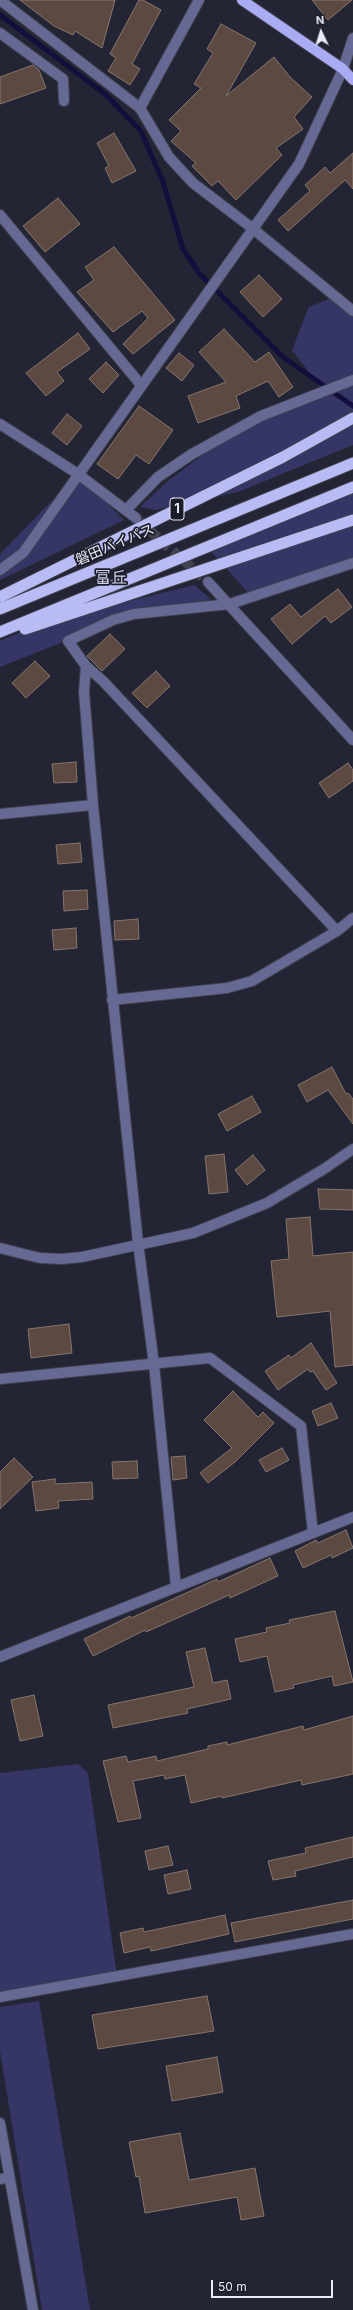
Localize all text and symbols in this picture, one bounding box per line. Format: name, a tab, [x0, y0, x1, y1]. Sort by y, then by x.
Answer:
north arrow	[301, 12, 341, 52]
text: N	[315, 13, 325, 27]
road number: 1	[170, 498, 184, 520]
street label: 磐田バイパス	[73, 521, 157, 569]
district label: 富丘	[95, 568, 127, 588]
scale bar	[213, 2272, 335, 2298]
text: 50 m	[218, 2279, 247, 2294]

